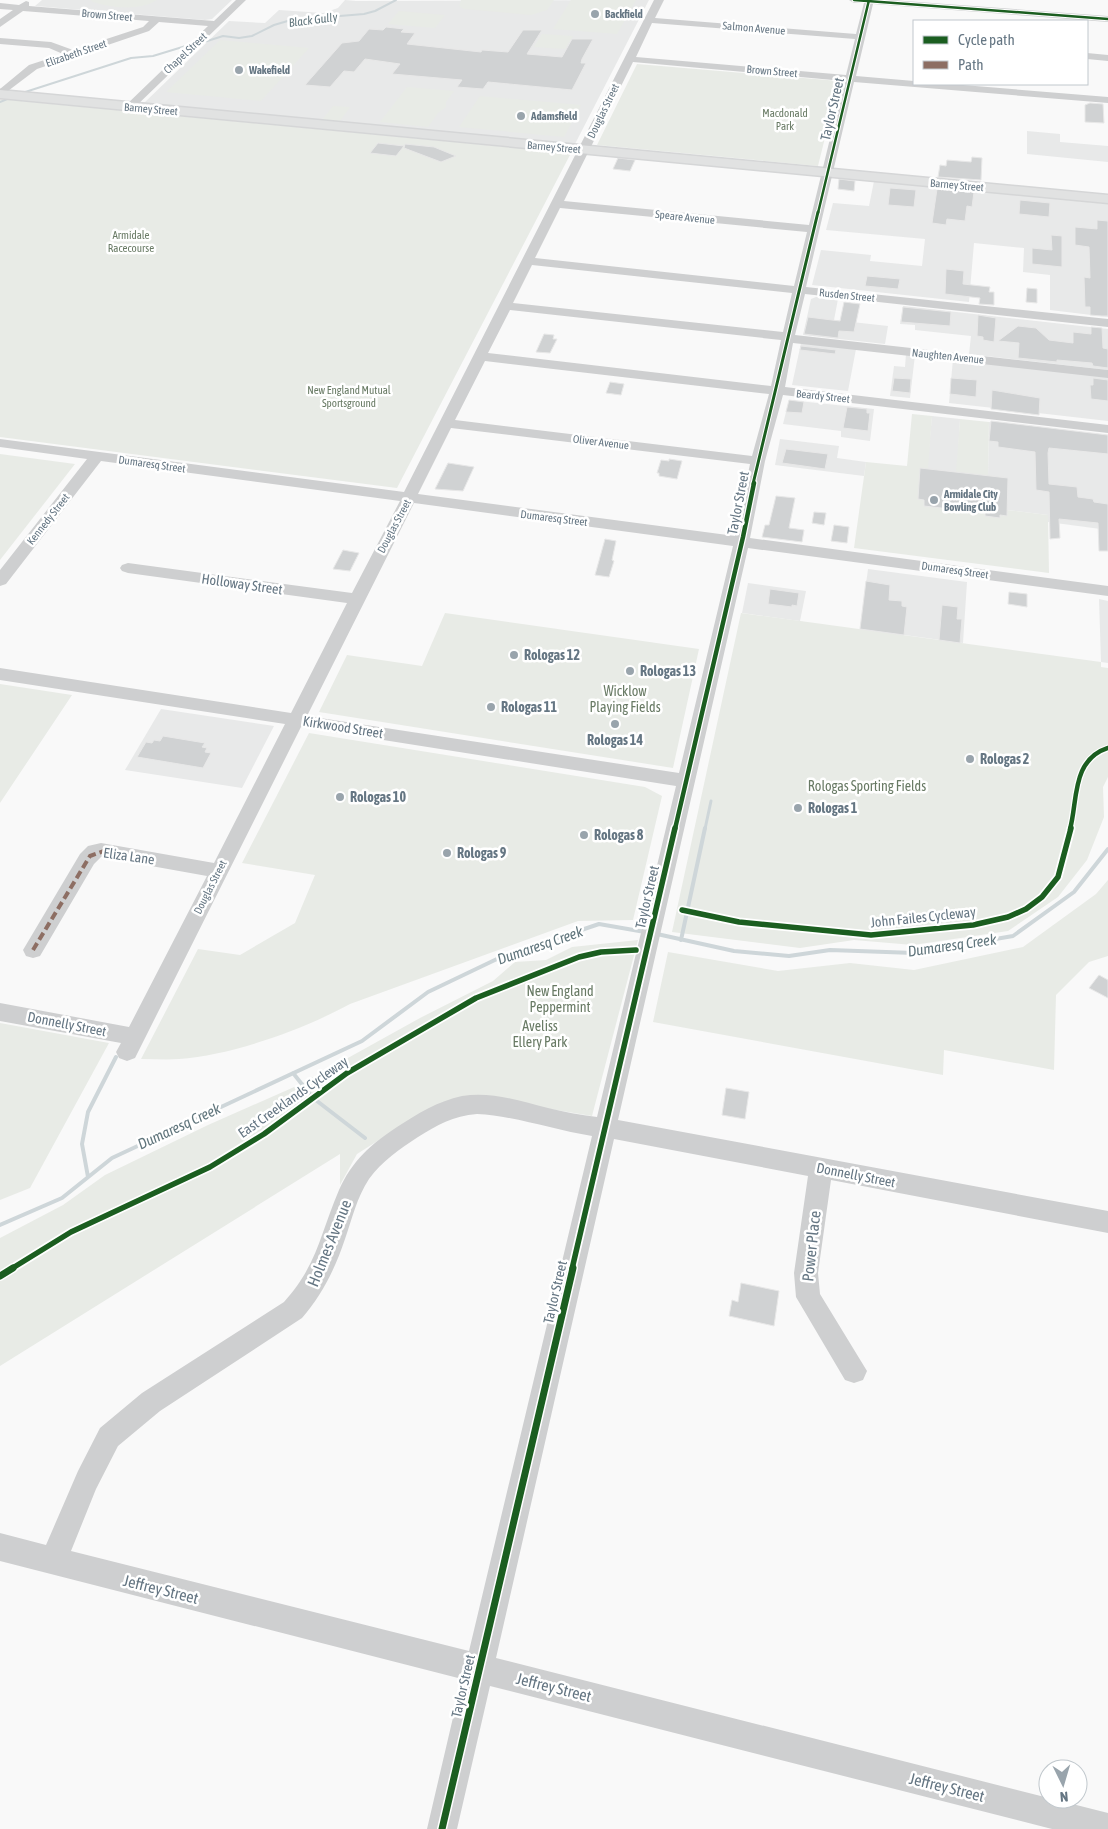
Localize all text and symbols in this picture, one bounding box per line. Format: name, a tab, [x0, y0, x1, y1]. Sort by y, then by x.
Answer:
street label: Brown Street	[81, 7, 133, 23]
marker: Backfield	[589, 8, 601, 20]
place label: Backfield	[605, 8, 643, 20]
water label: Black Gully	[288, 10, 338, 30]
street label: Salmon Avenue	[722, 19, 786, 37]
legend	[913, 20, 1088, 85]
street label: Chapel Street	[161, 30, 209, 76]
text: Cycle path	[958, 31, 1015, 48]
street label: Elizabeth Street	[44, 37, 108, 69]
text: Path	[958, 56, 984, 73]
street label: Brown Street	[746, 63, 798, 79]
marker: Wakefield	[233, 64, 245, 76]
place label: Wakefield	[248, 64, 290, 76]
street label: Taylor Street	[817, 76, 847, 142]
street label: Douglas Street	[585, 82, 621, 140]
street label: Barney Street	[124, 101, 178, 117]
park label: Macdonald Park	[762, 107, 808, 132]
marker: Adamsfield	[515, 110, 527, 122]
place label: Adamsfield	[530, 110, 577, 122]
street label: Barney Street	[527, 139, 581, 155]
street label: Barney Street	[930, 177, 984, 193]
street label: Speare Avenue	[654, 208, 716, 226]
park label: Armidale Racecourse	[108, 229, 154, 254]
street label: Rusden Street	[819, 286, 875, 304]
street label: Naughten Avenue	[911, 346, 985, 366]
park label: New England Mutual Sportsground	[307, 384, 391, 409]
street label: Beardy Street	[796, 387, 850, 405]
street label: Oliver Avenue	[572, 433, 630, 451]
street label: Dumaresq Street	[118, 453, 186, 475]
street label: Taylor Street	[724, 470, 752, 536]
place label: Armidale City Bowling Club	[943, 488, 998, 513]
street label: Kennedy Street	[24, 491, 72, 547]
marker: Armidale City Bowling Club	[928, 494, 940, 506]
street label: Douglas Street	[375, 497, 413, 555]
street label: Dumaresq Street	[520, 508, 588, 528]
street label: Dumaresq Street	[921, 559, 989, 581]
street label: Holloway Street	[200, 570, 284, 598]
place label: Rologas 12	[524, 647, 580, 663]
marker: Rologas 12	[508, 649, 520, 661]
place label: Rologas 13	[640, 663, 696, 679]
marker: Rologas 13	[624, 665, 636, 677]
park label: Wicklow Playing Fields	[589, 683, 661, 715]
place label: Rologas 11	[501, 699, 557, 715]
marker: Rologas 11	[485, 701, 497, 713]
street label: Kirkwood Street	[302, 713, 384, 741]
marker: Rologas 14	[609, 718, 621, 730]
place label: Rologas 14	[587, 732, 643, 748]
place label: Rologas 2	[980, 751, 1030, 767]
marker: Rologas 2	[964, 753, 976, 765]
park label: Rologas Sporting Fields	[808, 778, 926, 794]
place label: Rologas 10	[350, 789, 406, 805]
marker: Rologas 10	[334, 791, 346, 803]
place label: Rologas 1	[808, 800, 858, 816]
marker: Rologas 1	[792, 802, 804, 814]
place label: Rologas 8	[594, 827, 644, 843]
marker: Rologas 8	[578, 829, 590, 841]
street label: Eliza Lane	[102, 844, 156, 868]
place label: Rologas 9	[457, 845, 507, 861]
marker: Rologas 9	[441, 847, 453, 859]
street label: Douglas Street	[191, 858, 229, 916]
street label: Taylor Street	[632, 864, 662, 930]
street label: John Failes Cycleway	[870, 903, 977, 930]
water label: Dumaresq Creek	[495, 922, 585, 968]
water label: Dumaresq Creek	[907, 930, 998, 960]
park label: New England Peppermint	[526, 983, 594, 1015]
street label: Donnelly Street	[26, 1009, 108, 1039]
park label: Aveliss Ellery Park	[513, 1018, 567, 1050]
street label: East Creeklands Cycleway	[235, 1053, 351, 1141]
water label: Dumaresq Creek	[135, 1099, 223, 1153]
street label: Donnelly Street	[815, 1160, 897, 1190]
street label: Holmes Avenue	[303, 1197, 355, 1289]
street label: Power Place	[798, 1210, 824, 1282]
street label: Taylor Street	[540, 1259, 570, 1325]
street label: Jeffrey Street	[121, 1571, 201, 1608]
street label: Taylor Street	[448, 1653, 478, 1719]
street label: Jeffrey Street	[514, 1669, 594, 1706]
north arrow	[1038, 1759, 1088, 1809]
street label: Jeffrey Street	[907, 1769, 987, 1806]
text: N	[1059, 1789, 1069, 1805]

